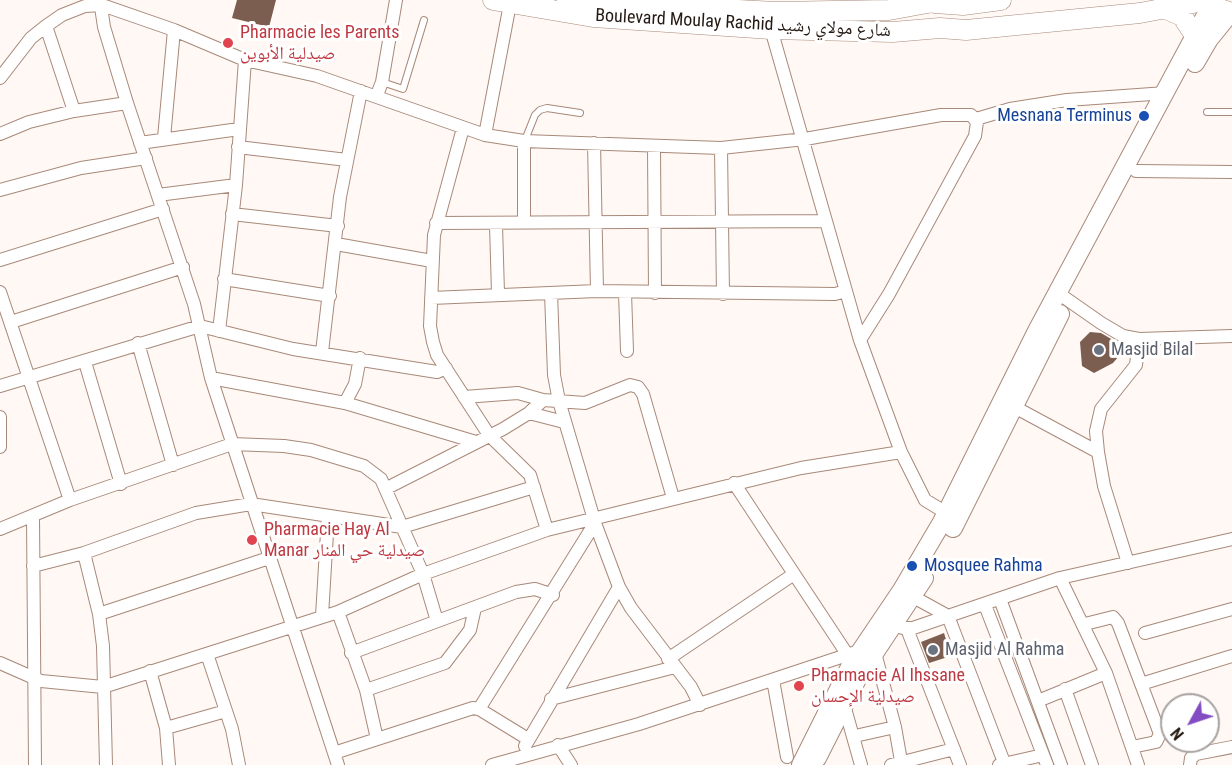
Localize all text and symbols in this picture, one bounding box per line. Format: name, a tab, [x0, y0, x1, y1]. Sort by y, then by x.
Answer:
street label: Boulevard Moulay Rachid شارع مولاي رشيد	[595, 5, 891, 43]
place label: Pharmacie les Parents صيدلية الأبوين	[240, 22, 399, 64]
marker: Pharmacie les Parents صيدلية الأبوين	[221, 36, 235, 50]
place label: Mesnana Terminus	[997, 105, 1132, 127]
marker: Mesnana Terminus	[1137, 109, 1151, 123]
place label: Masjid Bilal	[1111, 339, 1193, 361]
marker: Masjid Bilal	[1092, 343, 1106, 357]
place label: Pharmacie Hay Al Manar صيدلية حي المنار	[264, 519, 425, 562]
marker: Pharmacie Hay Al Manar صيدلية حي المنار	[245, 533, 259, 547]
place label: Mosquee Rahma	[924, 555, 1043, 577]
marker: Mosquee Rahma	[905, 559, 919, 573]
place label: Masjid Al Rahma	[945, 639, 1064, 661]
marker: Masjid Al Rahma	[926, 643, 940, 657]
place label: Pharmacie Al Ihssane صيدلية الإحسان	[811, 665, 965, 708]
marker: Pharmacie Al Ihssane صيدلية الإحسان	[792, 679, 806, 693]
north arrow	[1160, 693, 1220, 753]
text: N	[1167, 724, 1188, 743]

